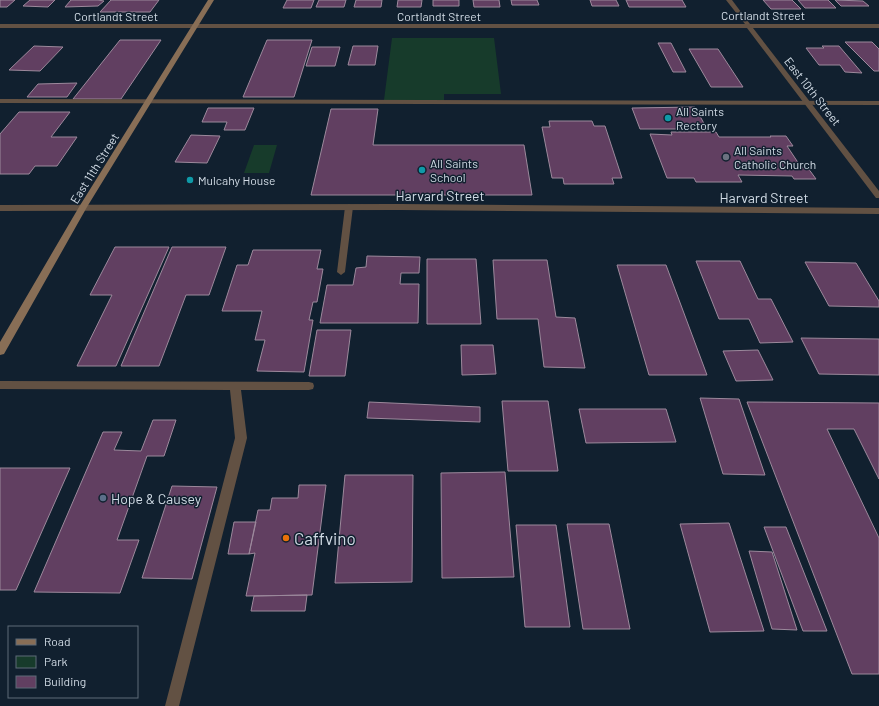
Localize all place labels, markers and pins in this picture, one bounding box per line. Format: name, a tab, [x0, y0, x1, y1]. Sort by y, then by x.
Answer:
place label: All Saints Rectory	[676, 104, 724, 132]
marker: All Saints Rectory	[663, 113, 673, 123]
place label: All Saints Catholic Church	[734, 143, 816, 171]
marker: All Saints Catholic Church	[721, 152, 731, 162]
place label: All Saints School	[430, 156, 478, 184]
marker: All Saints School	[417, 165, 427, 175]
place label: Mulcahy House	[198, 173, 275, 187]
marker: Mulcahy House	[185, 175, 195, 185]
place label: Hope & Causey	[111, 490, 202, 507]
marker: Hope & Causey	[98, 493, 108, 503]
place label: Caffvino	[294, 528, 356, 548]
marker: Caffvino	[281, 533, 291, 543]

